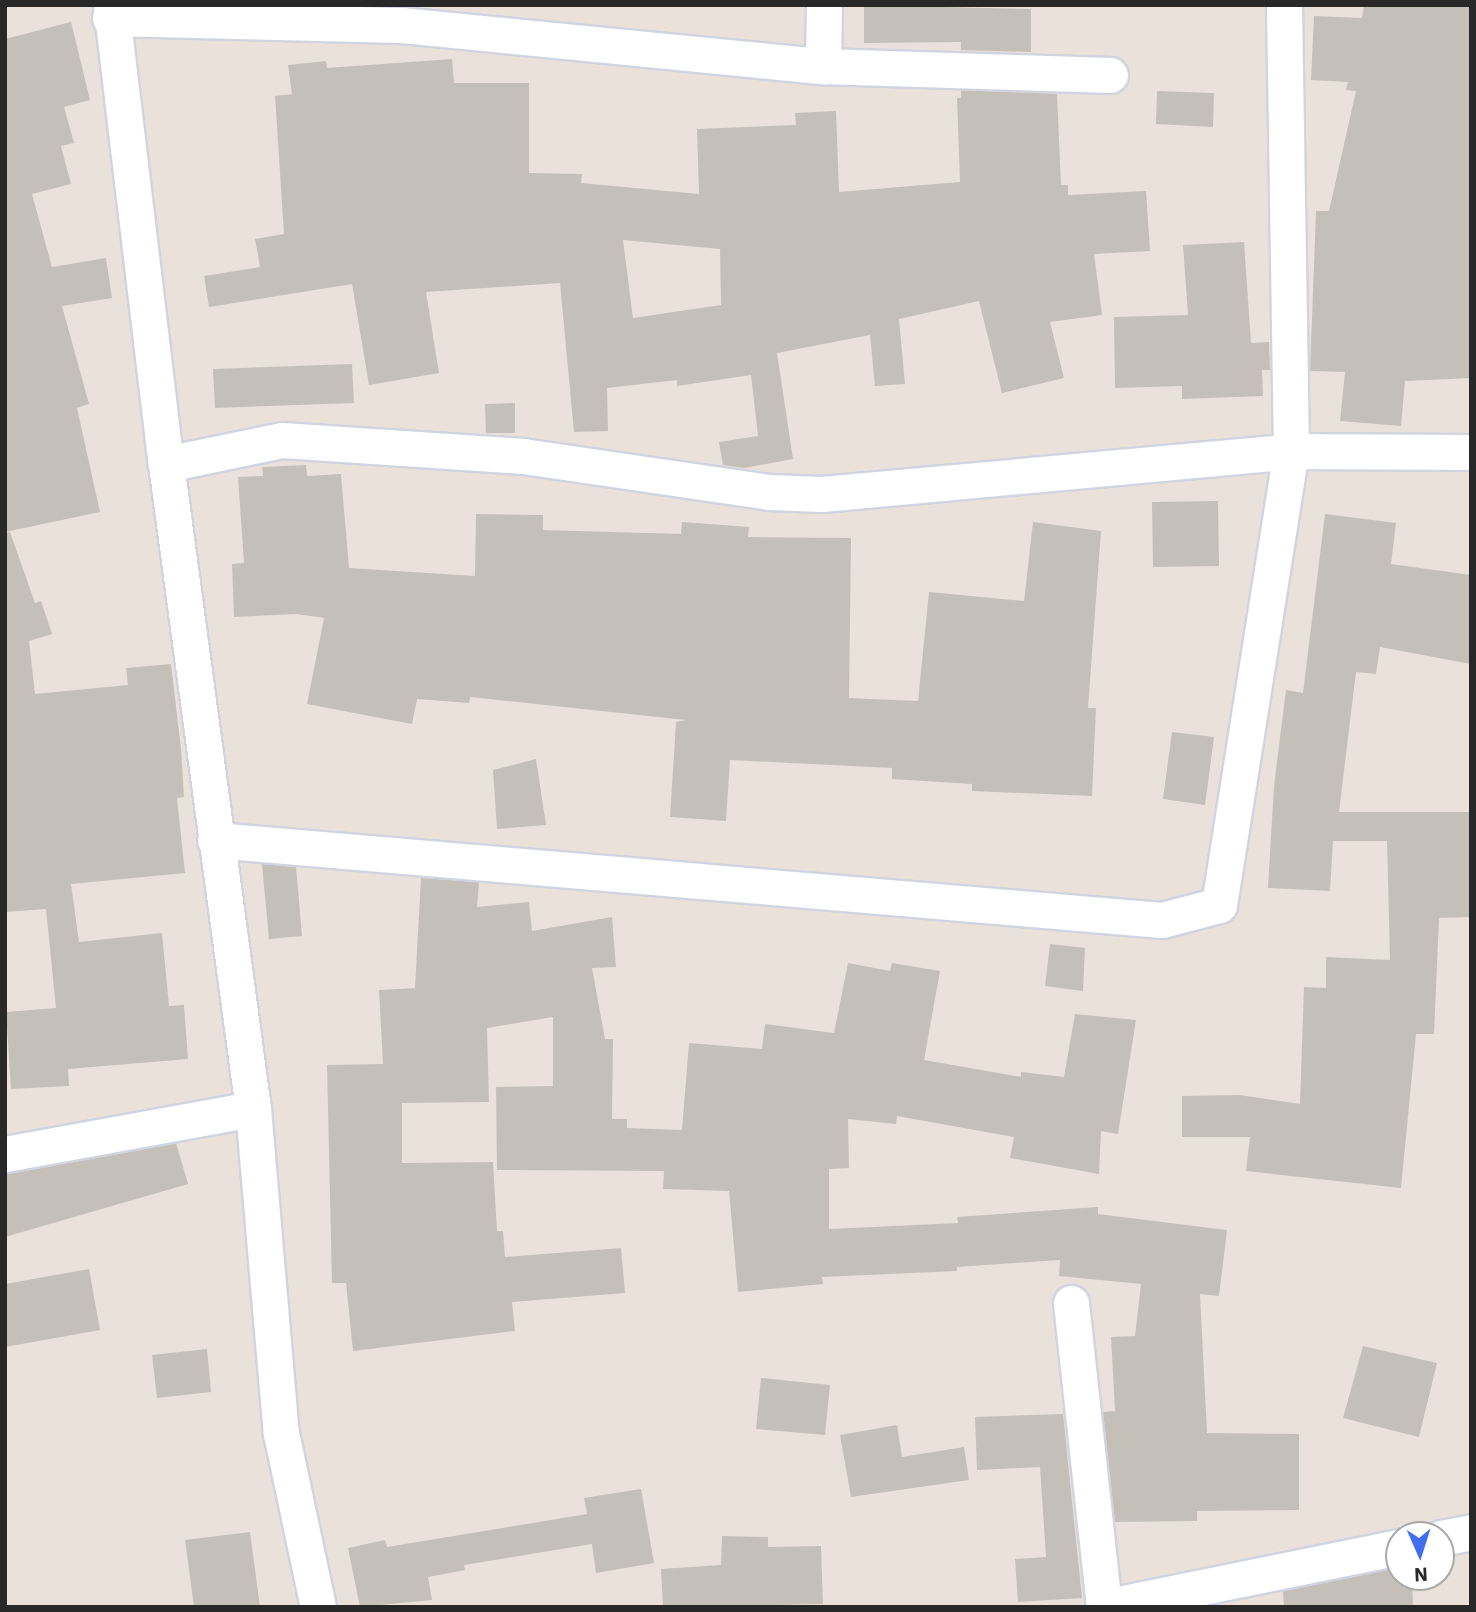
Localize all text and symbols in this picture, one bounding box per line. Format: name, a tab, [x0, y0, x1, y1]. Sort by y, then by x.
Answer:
north arrow	[1385, 1521, 1455, 1591]
text: N	[1414, 1563, 1429, 1587]

